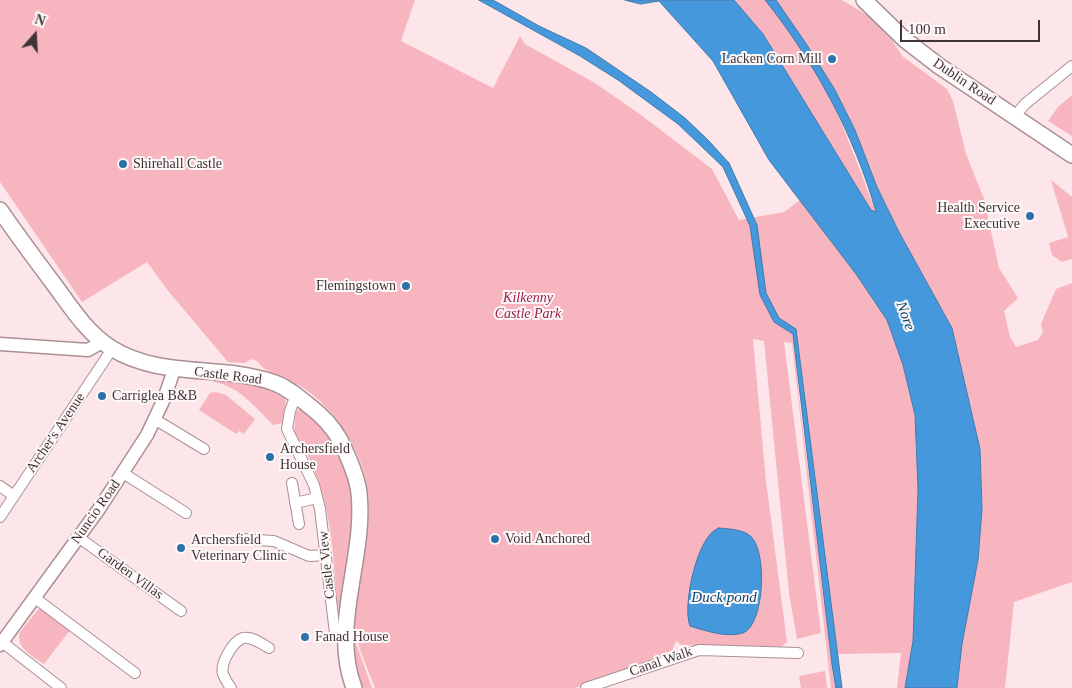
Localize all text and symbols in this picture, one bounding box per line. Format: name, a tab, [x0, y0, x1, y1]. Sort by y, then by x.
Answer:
north arrow	[10, 10, 60, 60]
scale bar	[902, 10, 1042, 42]
text: N	[33, 12, 47, 29]
text: 100 m	[908, 21, 946, 37]
place label: Lacken Corn Mill	[722, 51, 822, 67]
marker: Lacken Corn Mill	[826, 53, 838, 65]
street label: Dublin Road	[929, 55, 999, 109]
place label: Shirehall Castle	[133, 156, 222, 172]
marker: Shirehall Castle	[117, 158, 129, 170]
place label: Health Service Executive	[937, 200, 1020, 232]
marker: Health Service Executive	[1024, 210, 1036, 222]
place label: Flemingstown	[316, 278, 396, 294]
marker: Flemingstown	[400, 280, 412, 292]
park label: Kilkenny Castle Park	[495, 290, 561, 322]
water label: Nore	[892, 299, 918, 333]
street label: Castle Road	[193, 364, 263, 388]
place label: Carriglea B&B	[112, 388, 197, 404]
street label: Archer's Avenue	[23, 390, 89, 476]
marker: Carriglea B&B	[96, 390, 108, 402]
place label: Archersfield House	[280, 441, 350, 474]
marker: Archersfield House	[264, 451, 276, 463]
street label: Nuncio Road	[68, 477, 124, 547]
street label: Castle View	[315, 530, 339, 600]
place label: Void Anchored	[505, 531, 590, 547]
place label: Archersfield Veterinary Clinic	[191, 532, 287, 564]
marker: Void Anchored	[489, 533, 501, 545]
marker: Archersfield Veterinary Clinic	[175, 542, 187, 554]
street label: Garden Villas	[94, 544, 166, 604]
water label: Duck pond	[691, 589, 757, 607]
place label: Fanad House	[315, 629, 388, 645]
marker: Fanad House	[299, 631, 311, 643]
street label: Canal Walk	[627, 643, 695, 681]

